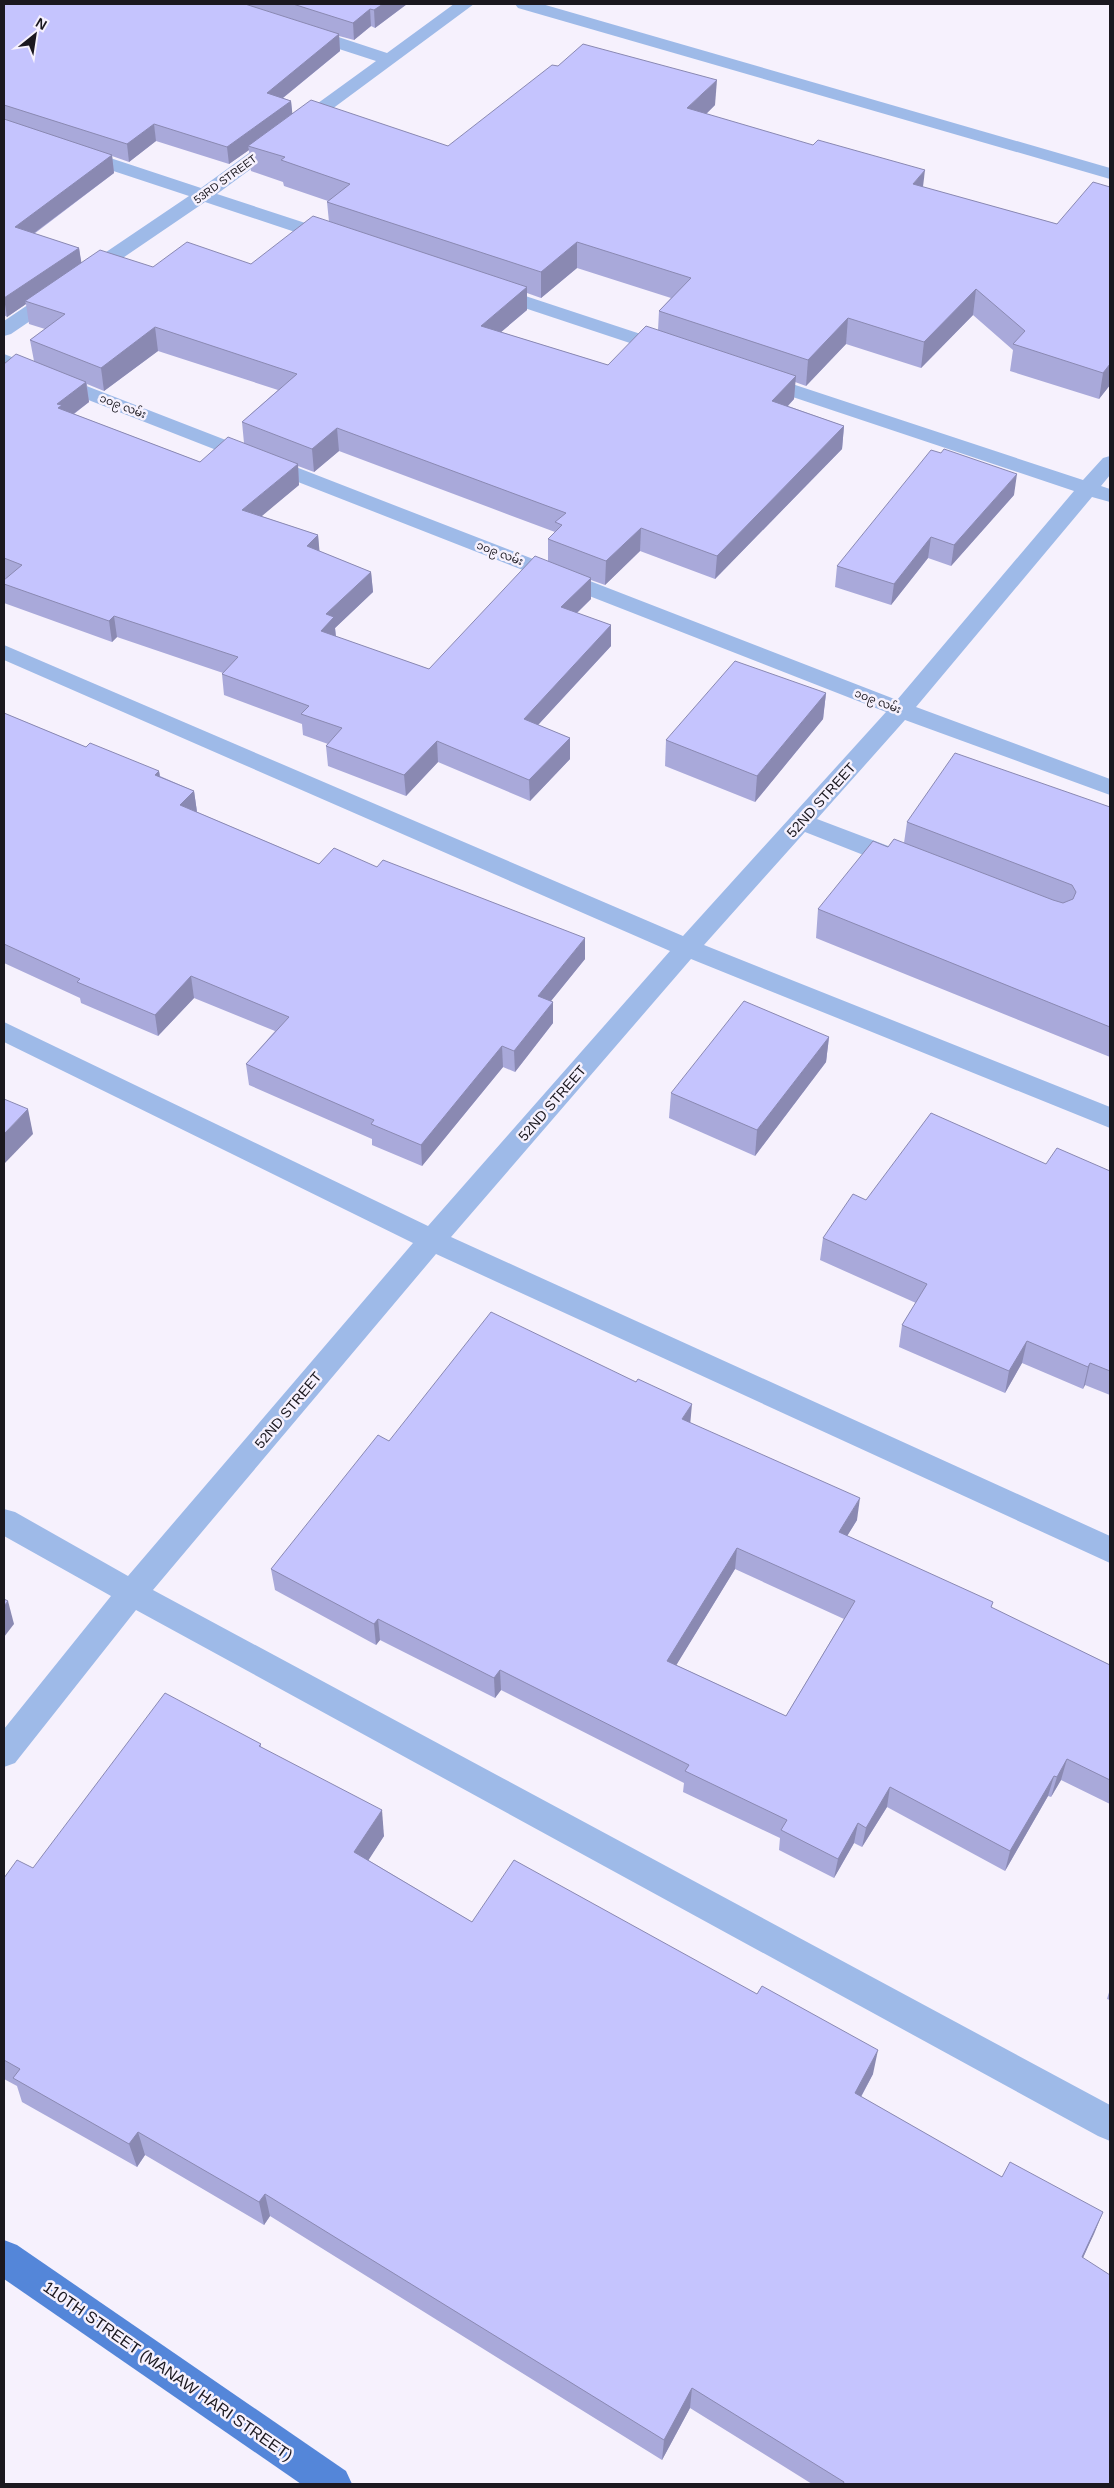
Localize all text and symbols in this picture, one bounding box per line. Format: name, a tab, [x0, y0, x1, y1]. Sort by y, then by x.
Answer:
north arrow	[10, 10, 60, 60]
text: N	[33, 14, 50, 33]
street label: 53RD STREET	[191, 152, 259, 206]
street label: ၁၀၉ လမ်း	[97, 391, 148, 423]
street label: ၁၀၉ လမ်း	[474, 538, 525, 570]
street label: ၁၀၉ လမ်း	[852, 686, 903, 718]
street label: 52ND STREET	[783, 759, 859, 841]
street label: 52ND STREET	[515, 1062, 589, 1144]
street label: 52ND STREET	[251, 1368, 325, 1451]
street label: 110TH STREET (MANAW HARI STREET)	[40, 2278, 296, 2464]

